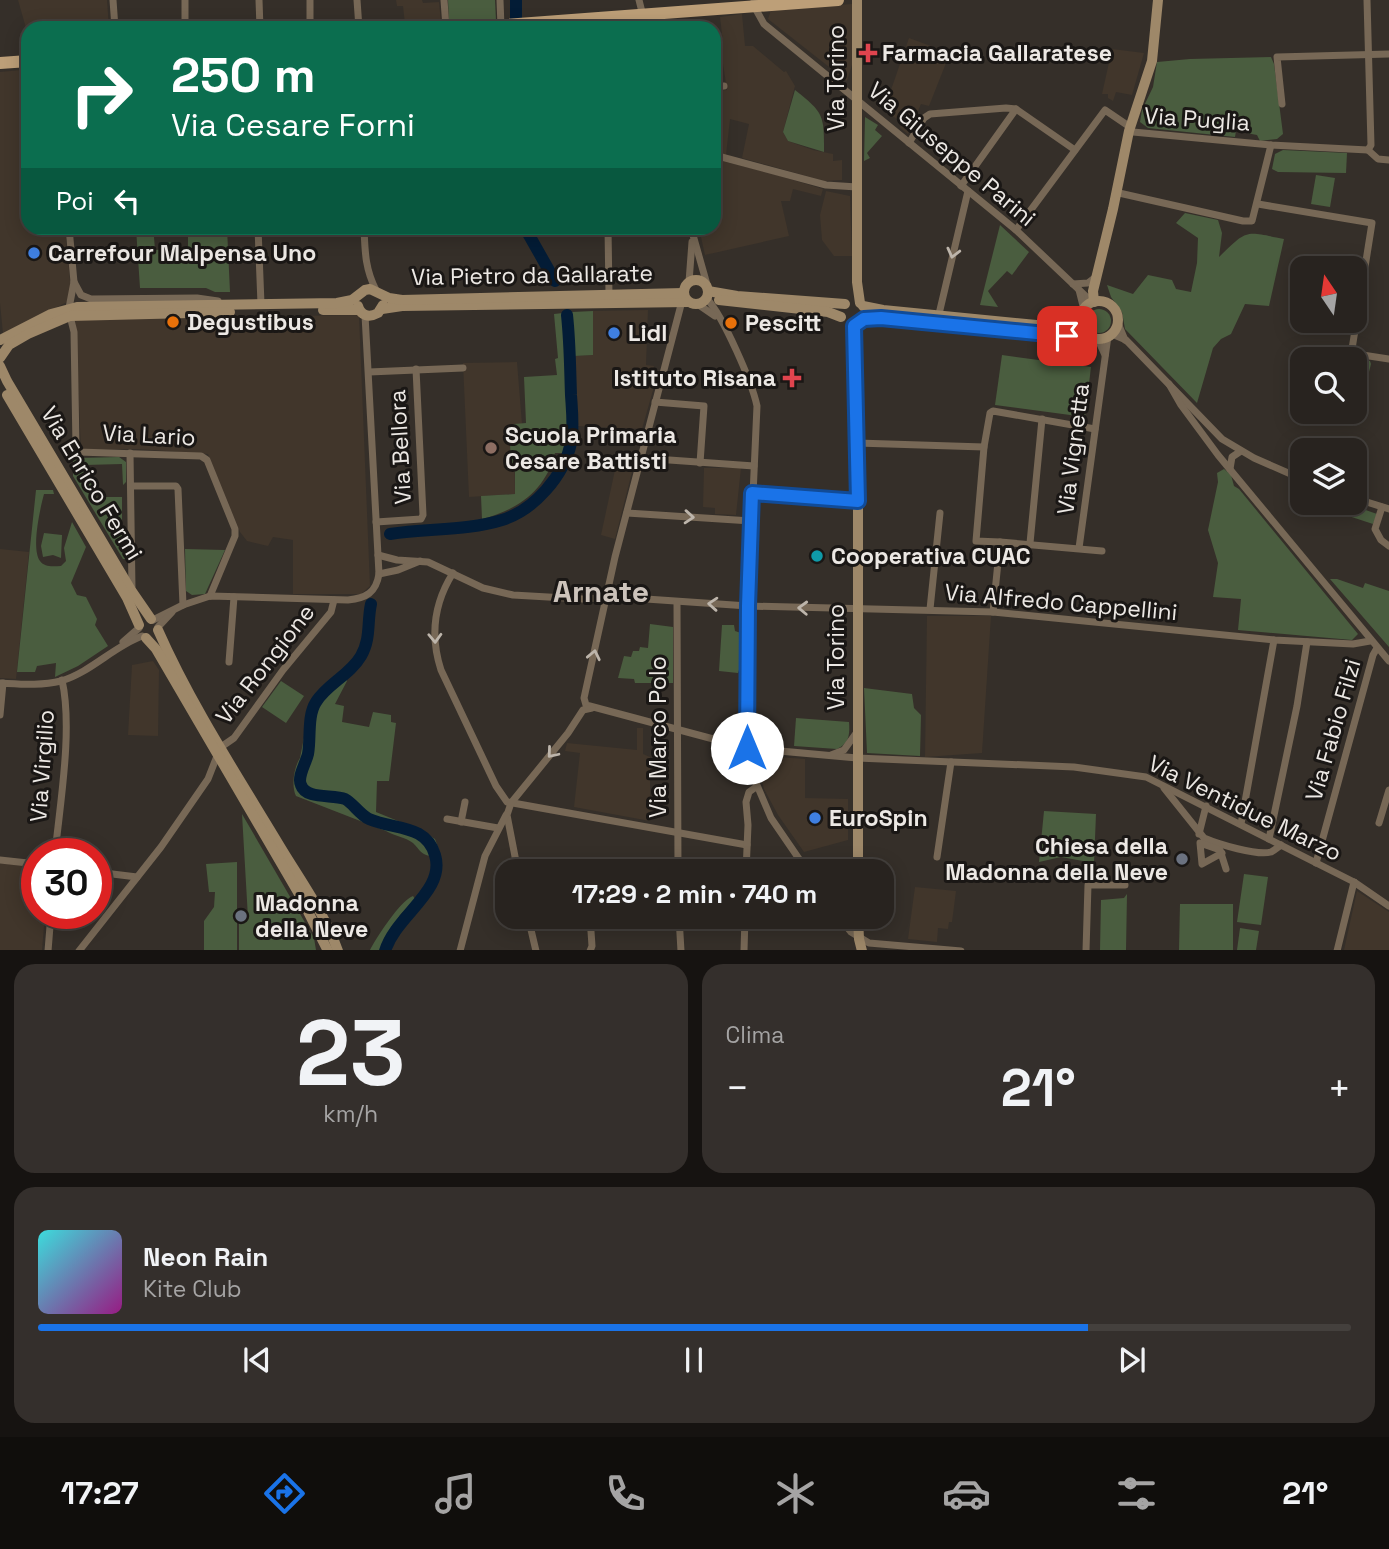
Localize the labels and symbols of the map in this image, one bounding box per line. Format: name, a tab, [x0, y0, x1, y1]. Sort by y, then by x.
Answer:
street label: Via Torino	[821, 25, 851, 131]
place label: Farmacia Gallaratese	[882, 38, 1112, 68]
marker: Farmacia Gallaratese	[860, 45, 876, 61]
street label: Via Giuseppe Parini	[862, 75, 1042, 233]
street label: Via Puglia	[1143, 100, 1251, 138]
place label: Carrefour Malpensa Uno	[48, 238, 316, 268]
marker: Carrefour Malpensa Uno	[26, 245, 42, 261]
one-way arrow	[947, 247, 961, 259]
north arrow	[1290, 256, 1367, 332]
street label: Via Pietro da Gallarate	[411, 258, 653, 292]
pin	[1037, 306, 1097, 366]
place label: Degustibus	[187, 307, 314, 337]
place label: Pescitt	[745, 308, 822, 338]
marker: Degustibus	[165, 314, 181, 330]
marker: Pescitt	[723, 315, 739, 331]
place label: Lidl	[628, 318, 667, 348]
marker: Lidl	[606, 325, 622, 341]
place label: Istituto Risana	[613, 363, 776, 393]
marker: Istituto Risana	[782, 368, 802, 388]
street label: Via Vignetta	[1050, 382, 1096, 516]
street label: Via Bellora	[382, 389, 418, 505]
street label: Via Enrico Fermi	[34, 401, 150, 565]
street label: Via Lario	[102, 418, 196, 452]
place label: Scuola Primaria Cesare Battisti	[505, 420, 677, 476]
marker: Scuola Primaria Cesare Battisti	[483, 440, 499, 456]
one-way arrow	[684, 509, 695, 524]
place label: Cooperativa CUAC	[831, 541, 1031, 571]
marker: Cooperativa CUAC	[809, 548, 825, 564]
district label: Arnate	[553, 572, 649, 611]
street label: Via Alfredo Cappellini	[943, 577, 1179, 627]
one-way arrow	[707, 597, 718, 612]
street label: Via Rongione	[209, 598, 321, 730]
one-way arrow	[797, 600, 808, 615]
street label: Via Torino	[821, 604, 851, 710]
one-way arrow	[427, 633, 443, 643]
one-way arrow	[585, 649, 600, 661]
street label: Via Marco Polo	[643, 656, 673, 818]
street label: Via Fabio Filzi	[1298, 656, 1368, 804]
street label: Via Virgilio	[23, 709, 61, 823]
position arrow	[710, 711, 784, 785]
one-way arrow	[548, 745, 560, 758]
street label: Via Ventidue Marzo	[1143, 748, 1347, 868]
place label: EuroSpin	[829, 803, 928, 833]
marker: EuroSpin	[807, 810, 823, 826]
place label: Chiesa della Madonna della Neve	[945, 831, 1168, 887]
speed limit sign: 30	[21, 838, 112, 929]
marker: Chiesa della Madonna della Neve	[1174, 851, 1190, 867]
place label: Madonna della Neve	[255, 888, 368, 944]
marker: Madonna della Neve	[233, 908, 249, 924]

